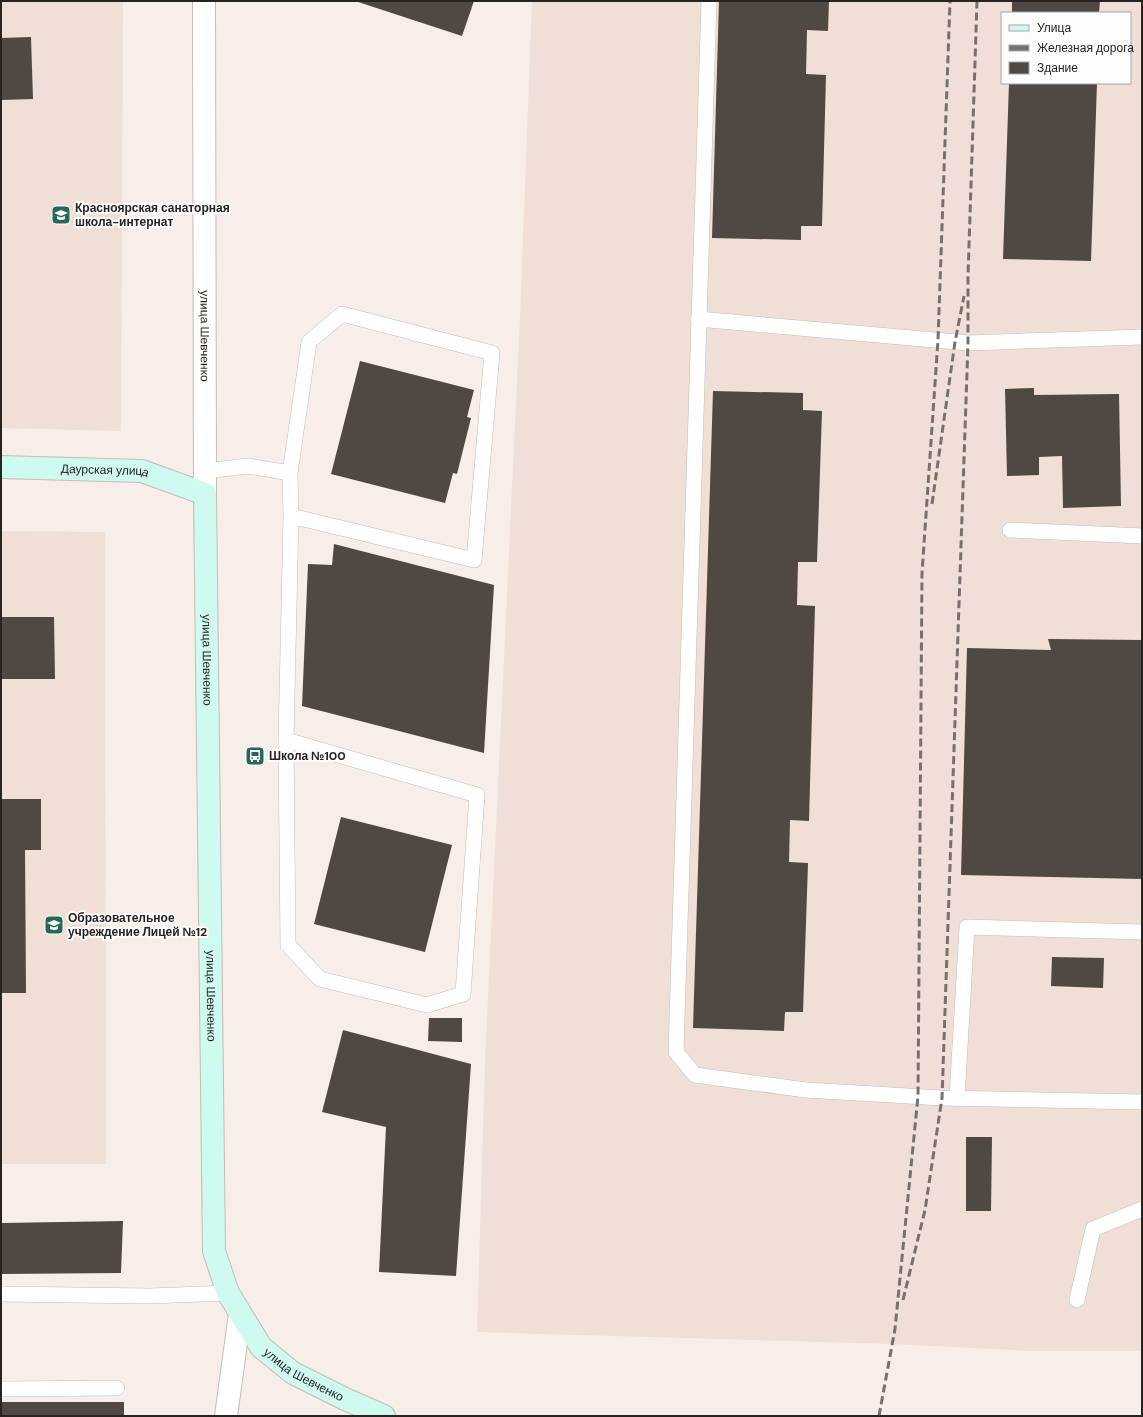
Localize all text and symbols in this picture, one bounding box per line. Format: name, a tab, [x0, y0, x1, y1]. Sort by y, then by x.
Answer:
legend	[1001, 12, 1131, 84]
text: Улица	[1037, 20, 1071, 36]
text: Железная дорога	[1037, 40, 1134, 56]
text: Здание	[1037, 60, 1078, 76]
place label: Красноярская санаторная школа-интернат	[75, 200, 230, 230]
school or university icon: Красноярская санаторная школа-интернат	[50, 204, 72, 226]
street label: улица Шевченко	[197, 290, 213, 382]
street label: Даурская улица	[61, 461, 152, 481]
street label: улица Шевченко	[198, 614, 216, 706]
bus stop icon: Школа №100	[244, 745, 266, 767]
place label: Школа №100	[269, 748, 346, 764]
place label: Образовательное учреждение Лицей №12	[68, 910, 207, 940]
school or university icon: Образовательное учреждение Лицей №12	[43, 914, 65, 936]
street label: улица Шевченко	[202, 950, 220, 1042]
street label: улица Шевченко	[260, 1344, 347, 1405]

